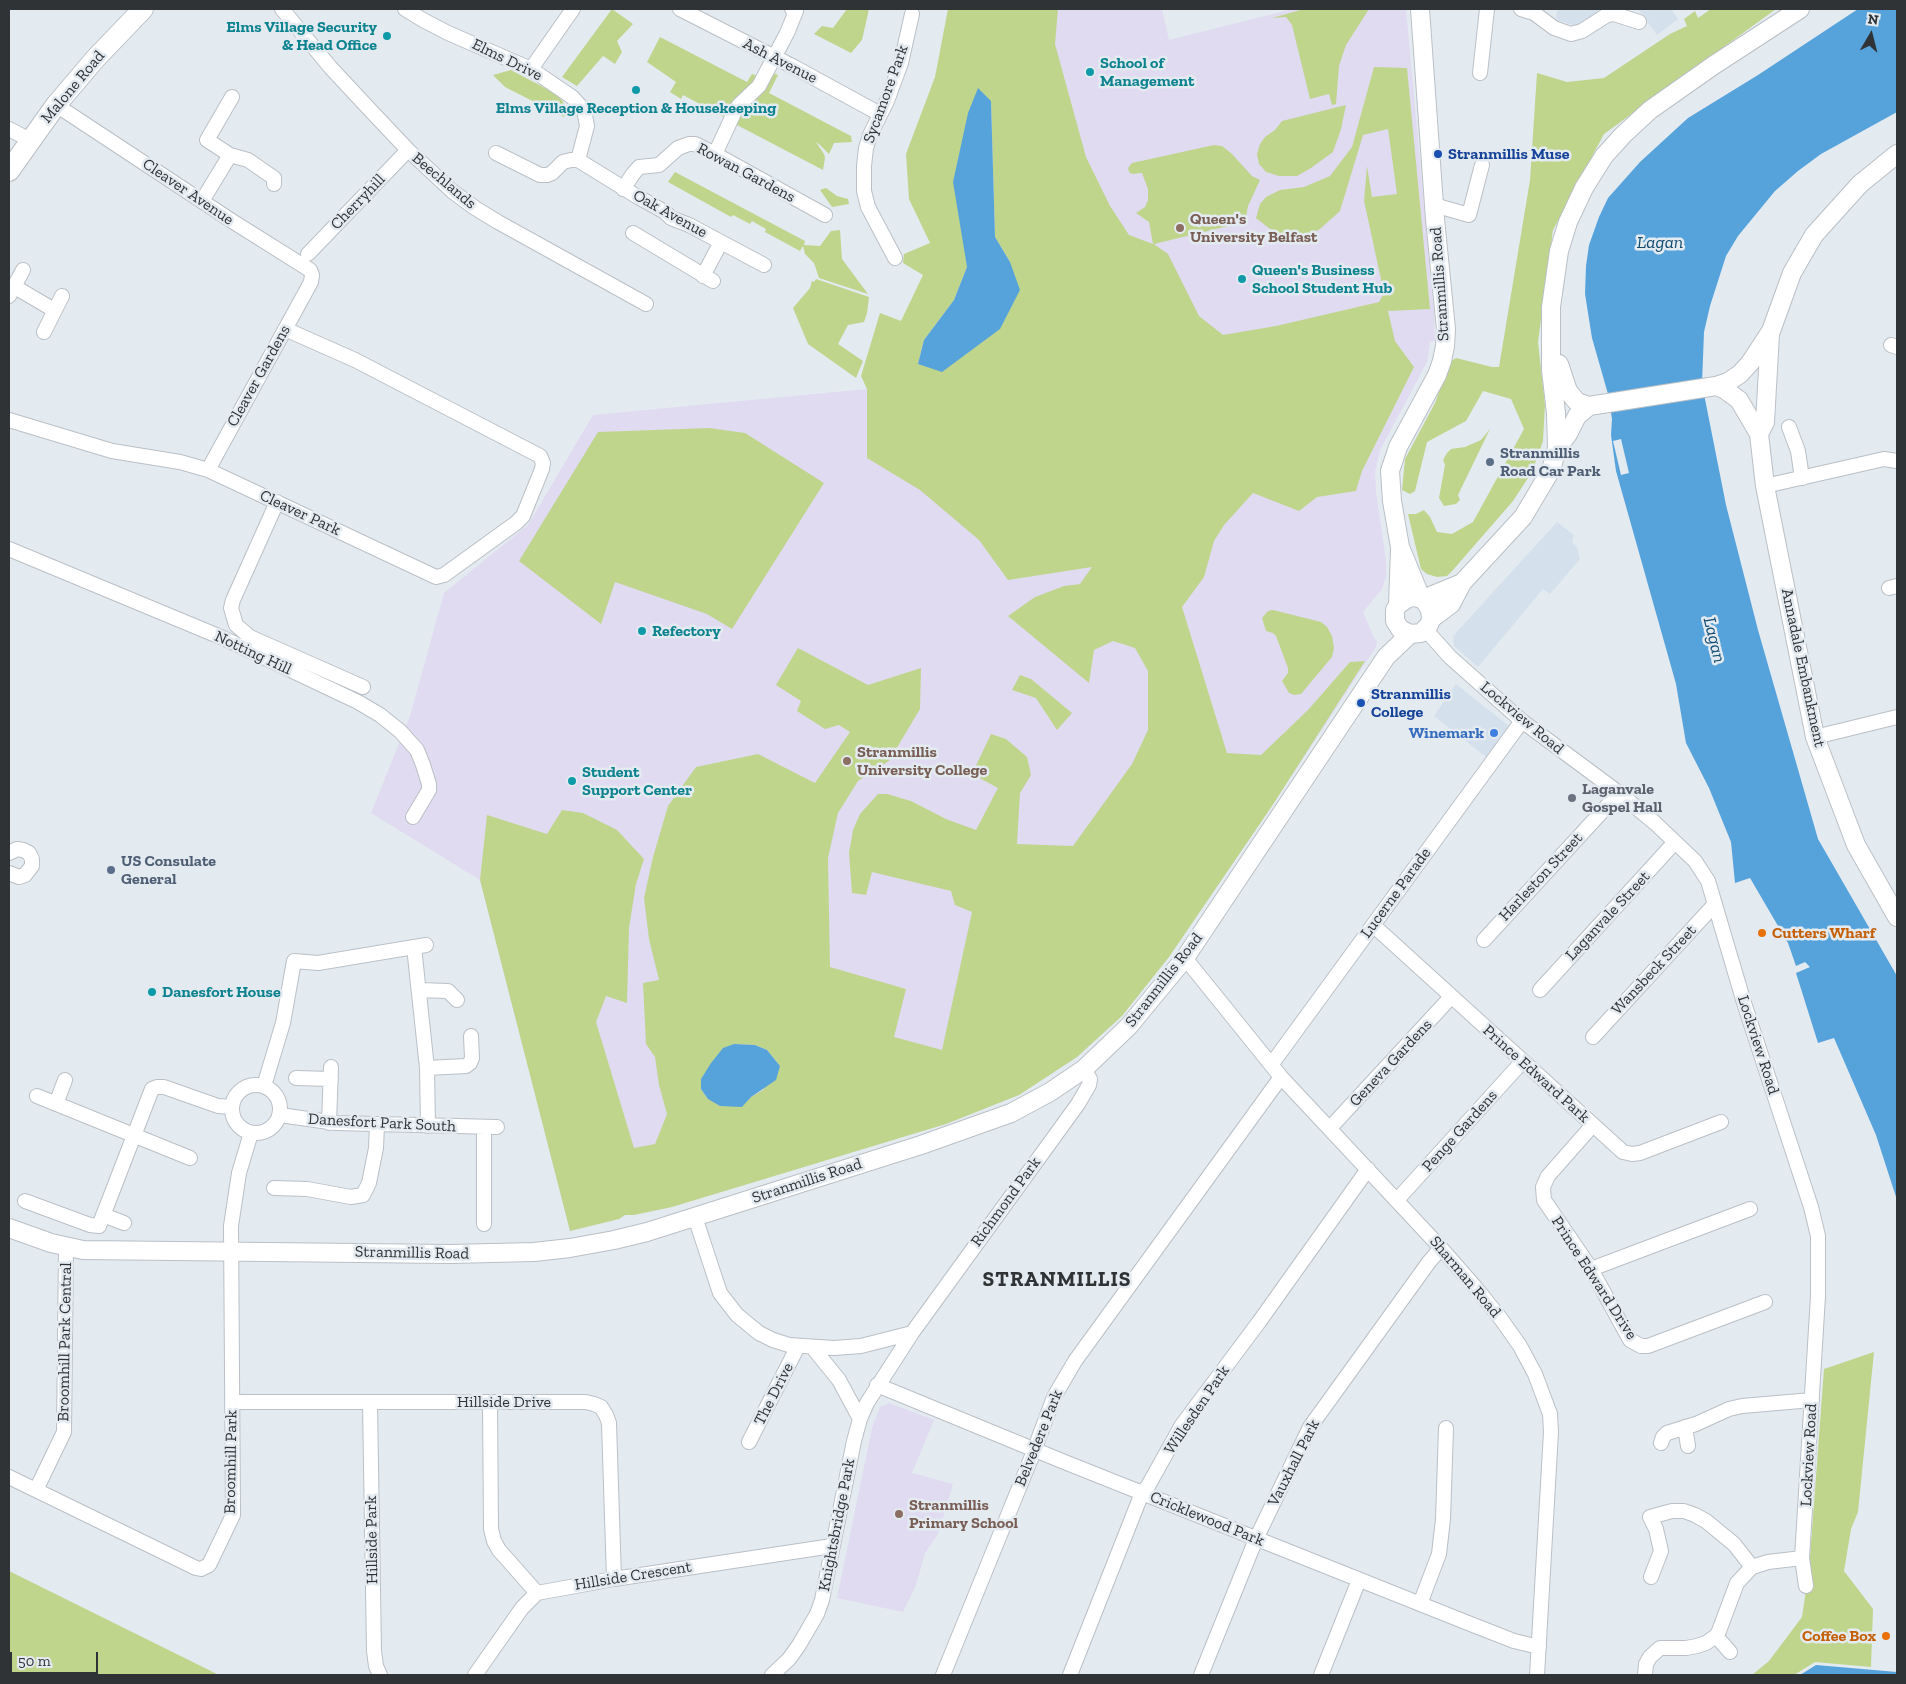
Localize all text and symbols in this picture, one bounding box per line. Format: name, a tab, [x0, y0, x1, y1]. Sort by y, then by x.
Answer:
north arrow	[1846, 10, 1896, 60]
text: N	[1867, 10, 1880, 29]
place label: Elms Village Security & Head Office	[226, 17, 377, 55]
marker: Elms Village Security & Head Office	[381, 30, 393, 42]
street label: Ash Avenue	[740, 34, 820, 88]
street label: Elms Drive	[469, 35, 545, 85]
street label: Sycamore Park	[859, 42, 913, 146]
street label: Malone Road	[37, 47, 109, 127]
place label: School of Management	[1100, 53, 1194, 91]
marker: School of Management	[1084, 66, 1096, 78]
marker: Elms Village Reception & Housekeeping	[630, 84, 642, 96]
place label: Elms Village Reception & Housekeeping	[496, 98, 776, 118]
street label: Rowan Gardens	[694, 139, 798, 207]
place label: Stranmillis Muse	[1448, 144, 1569, 164]
marker: Stranmillis Muse	[1432, 148, 1444, 160]
street label: Beechlands	[408, 149, 480, 213]
street label: Cleaver Avenue	[139, 154, 237, 230]
street label: Cherryhill	[327, 170, 389, 234]
street label: Oak Avenue	[630, 186, 710, 242]
place label: Queen's University Belfast	[1190, 209, 1317, 247]
marker: Queen's University Belfast	[1174, 222, 1186, 234]
street label: Stranmillis Road	[1426, 226, 1454, 342]
water label: Lagan	[1637, 232, 1683, 254]
place label: Queen's Business School Student Hub	[1252, 260, 1392, 298]
marker: Queen's Business School Student Hub	[1236, 273, 1248, 285]
street label: Cleaver Gardens	[223, 322, 295, 430]
place label: Stranmillis Road Car Park	[1500, 443, 1600, 481]
marker: Stranmillis Road Car Park	[1484, 456, 1496, 468]
street label: Cleaver Park	[257, 486, 343, 540]
street label: Annadale Embankment	[1777, 587, 1829, 749]
water label: Lagan	[1698, 615, 1730, 665]
place label: Refectory	[652, 621, 721, 641]
marker: Refectory	[636, 625, 648, 637]
street label: Notting Hill	[211, 627, 295, 679]
street label: Lockview Road	[1476, 678, 1568, 758]
place label: Stranmillis College	[1371, 684, 1451, 722]
marker: Stranmillis College	[1355, 697, 1367, 709]
place label: Winemark	[1409, 723, 1484, 743]
marker: Winemark	[1488, 727, 1500, 739]
place label: Stranmillis University College	[857, 742, 987, 780]
marker: Stranmillis University College	[841, 755, 853, 767]
place label: Student Support Center	[582, 762, 692, 800]
marker: Student Support Center	[566, 775, 578, 787]
place label: Laganvale Gospel Hall	[1582, 779, 1662, 817]
marker: Laganvale Gospel Hall	[1566, 792, 1578, 804]
street label: Harleston Street	[1495, 829, 1587, 925]
street label: Lucerne Parade	[1357, 844, 1435, 942]
place label: US Consulate General	[121, 851, 216, 889]
marker: US Consulate General	[105, 864, 117, 876]
street label: Laganvale Street	[1562, 867, 1654, 965]
street label: Wansbeck Street	[1608, 921, 1700, 1019]
place label: Cutters Wharf	[1772, 923, 1875, 943]
marker: Cutters Wharf	[1756, 927, 1768, 939]
street label: Stranmillis Road	[1121, 929, 1207, 1031]
place label: Danesfort House	[162, 982, 281, 1002]
marker: Danesfort House	[146, 986, 158, 998]
street label: Lockview Road	[1733, 993, 1783, 1097]
street label: Geneva Gardens	[1346, 1015, 1436, 1111]
street label: Prince Edward Park	[1479, 1021, 1593, 1127]
street label: Penge Gardens	[1418, 1086, 1502, 1176]
street label: Danesfort Park South	[308, 1110, 456, 1136]
street label: Richmond Park	[967, 1153, 1045, 1251]
street label: Stranmillis Road	[750, 1154, 864, 1208]
street label: Prince Edward Drive	[1547, 1213, 1641, 1343]
street label: Sharman Road	[1425, 1232, 1505, 1322]
street label: Stranmillis Road	[355, 1242, 469, 1264]
street label: Broomhill Park Central	[54, 1262, 76, 1422]
district label: STRANMILLIS	[981, 1267, 1133, 1293]
street label: The Drive	[750, 1359, 798, 1429]
street label: Willesden Park	[1160, 1362, 1234, 1458]
street label: Belvedere Park	[1011, 1387, 1067, 1489]
street label: Hillside Drive	[457, 1392, 551, 1412]
street label: Lockview Road	[1797, 1403, 1821, 1507]
street label: Broomhill Park	[220, 1410, 242, 1514]
street label: Vauxhall Park	[1264, 1416, 1324, 1510]
street label: Knightsbridge Park	[815, 1457, 859, 1593]
street label: Cricklewood Park	[1147, 1487, 1267, 1551]
place label: Stranmillis Primary School	[909, 1495, 1018, 1533]
street label: Hillside Park	[362, 1496, 382, 1584]
marker: Stranmillis Primary School	[893, 1508, 905, 1520]
street label: Hillside Crescent	[573, 1557, 693, 1595]
place label: Coffee Box	[1802, 1626, 1876, 1646]
marker: Coffee Box	[1880, 1630, 1892, 1642]
scale bar	[12, 1642, 100, 1674]
text: 50 m	[18, 1652, 51, 1670]

